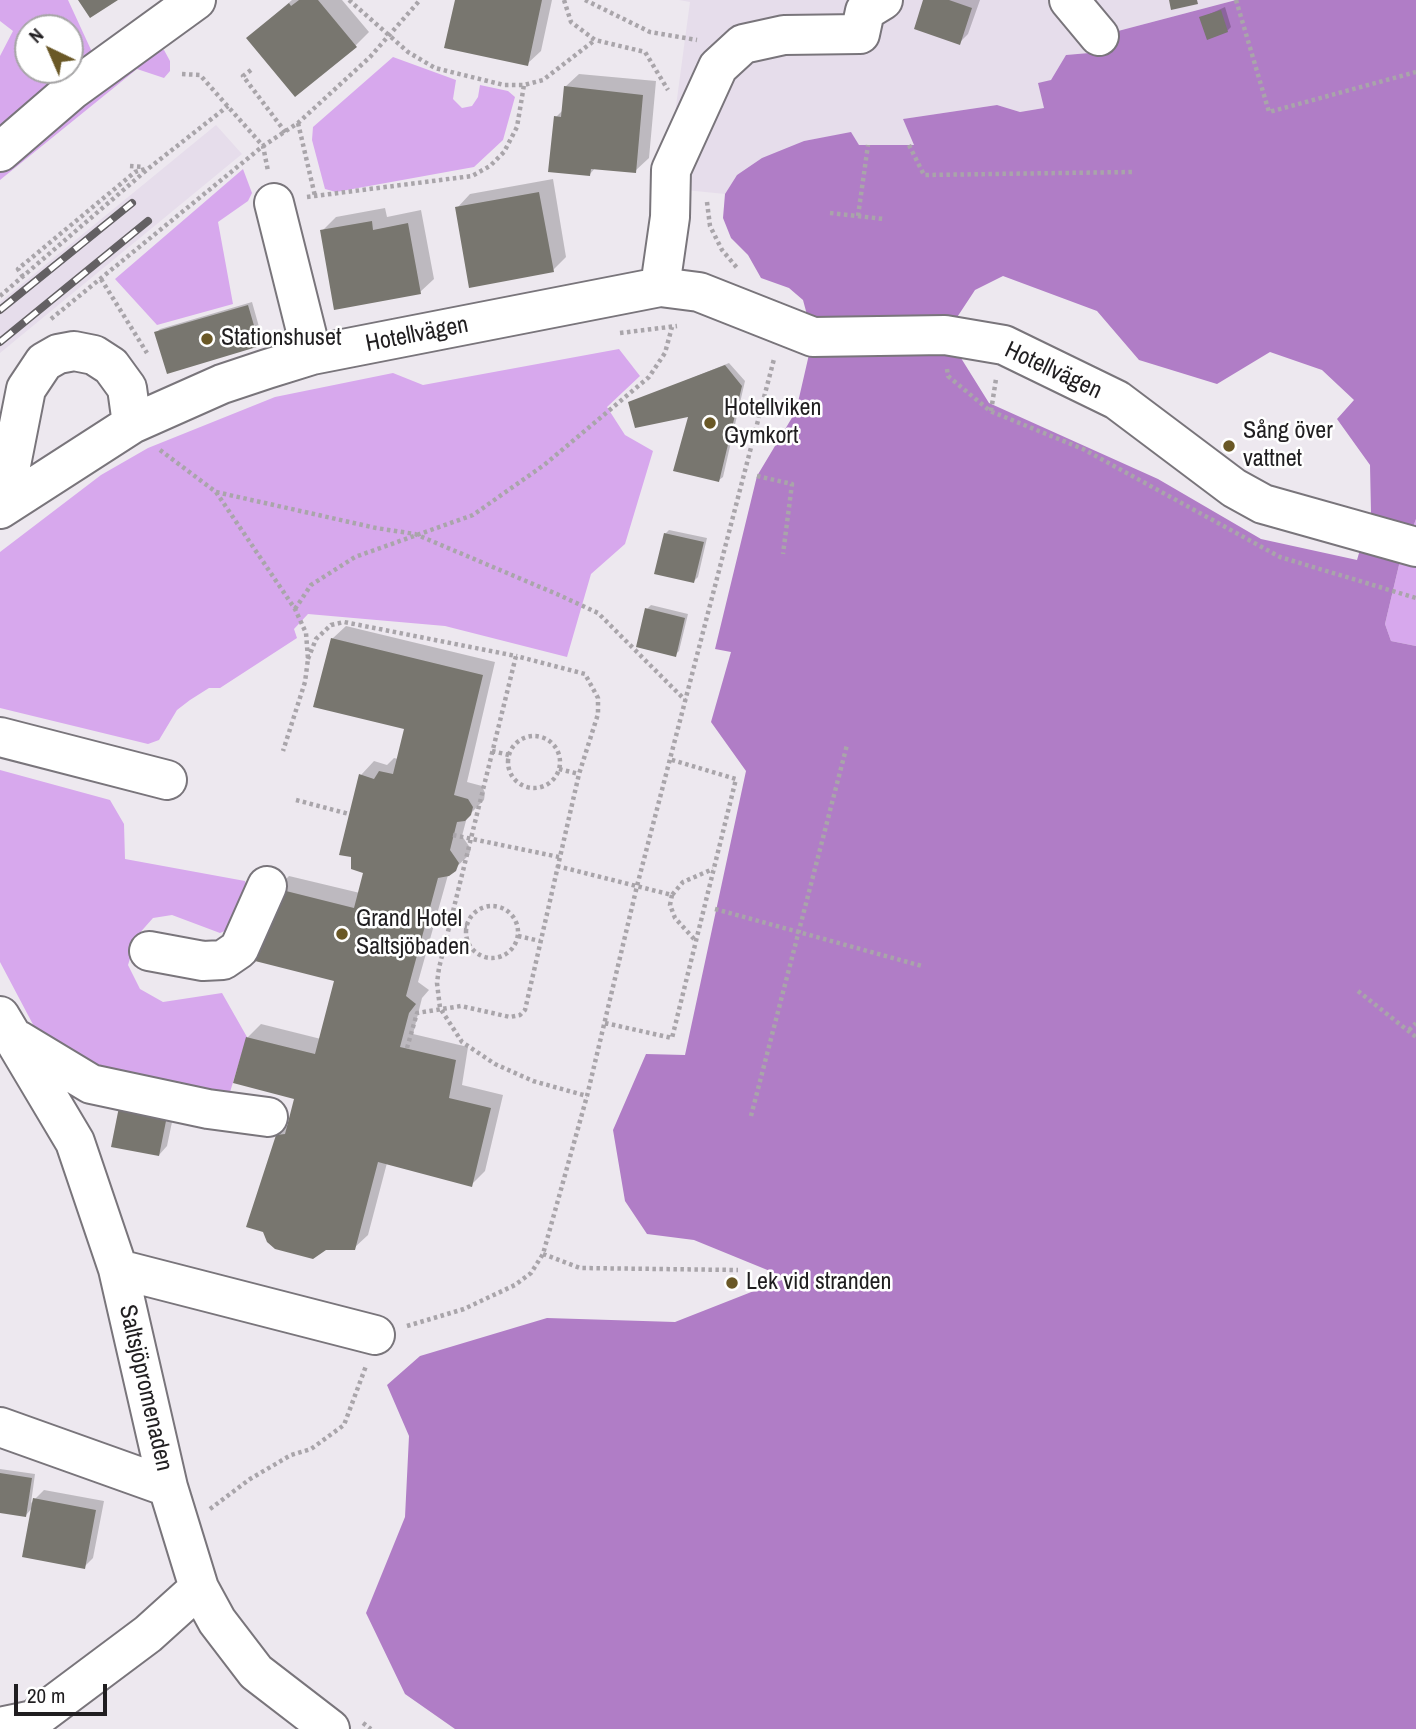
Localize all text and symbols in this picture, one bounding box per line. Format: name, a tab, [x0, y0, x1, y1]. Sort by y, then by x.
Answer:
north arrow	[14, 14, 84, 84]
text: N	[23, 22, 49, 49]
street label: Hotellvägen	[363, 311, 471, 359]
place label: Stationshuset	[221, 325, 341, 353]
marker: Stationshuset	[199, 331, 215, 347]
street label: Hotellvägen	[1000, 336, 1106, 406]
place label: Hotellviken Gymkort	[724, 395, 821, 451]
marker: Hotellviken Gymkort	[702, 415, 718, 431]
place label: Sång över vattnet	[1243, 418, 1333, 474]
marker: Sång över vattnet	[1221, 438, 1237, 454]
place label: Grand Hotel Saltsjöbaden	[356, 906, 470, 962]
marker: Grand Hotel Saltsjöbaden	[334, 926, 350, 942]
place label: Lek vid stranden	[746, 1269, 892, 1297]
marker: Lek vid stranden	[724, 1275, 740, 1291]
street label: Saltsjöpromenaden	[112, 1302, 178, 1474]
scale bar	[18, 1670, 110, 1714]
text: 20 m	[27, 1681, 65, 1710]

